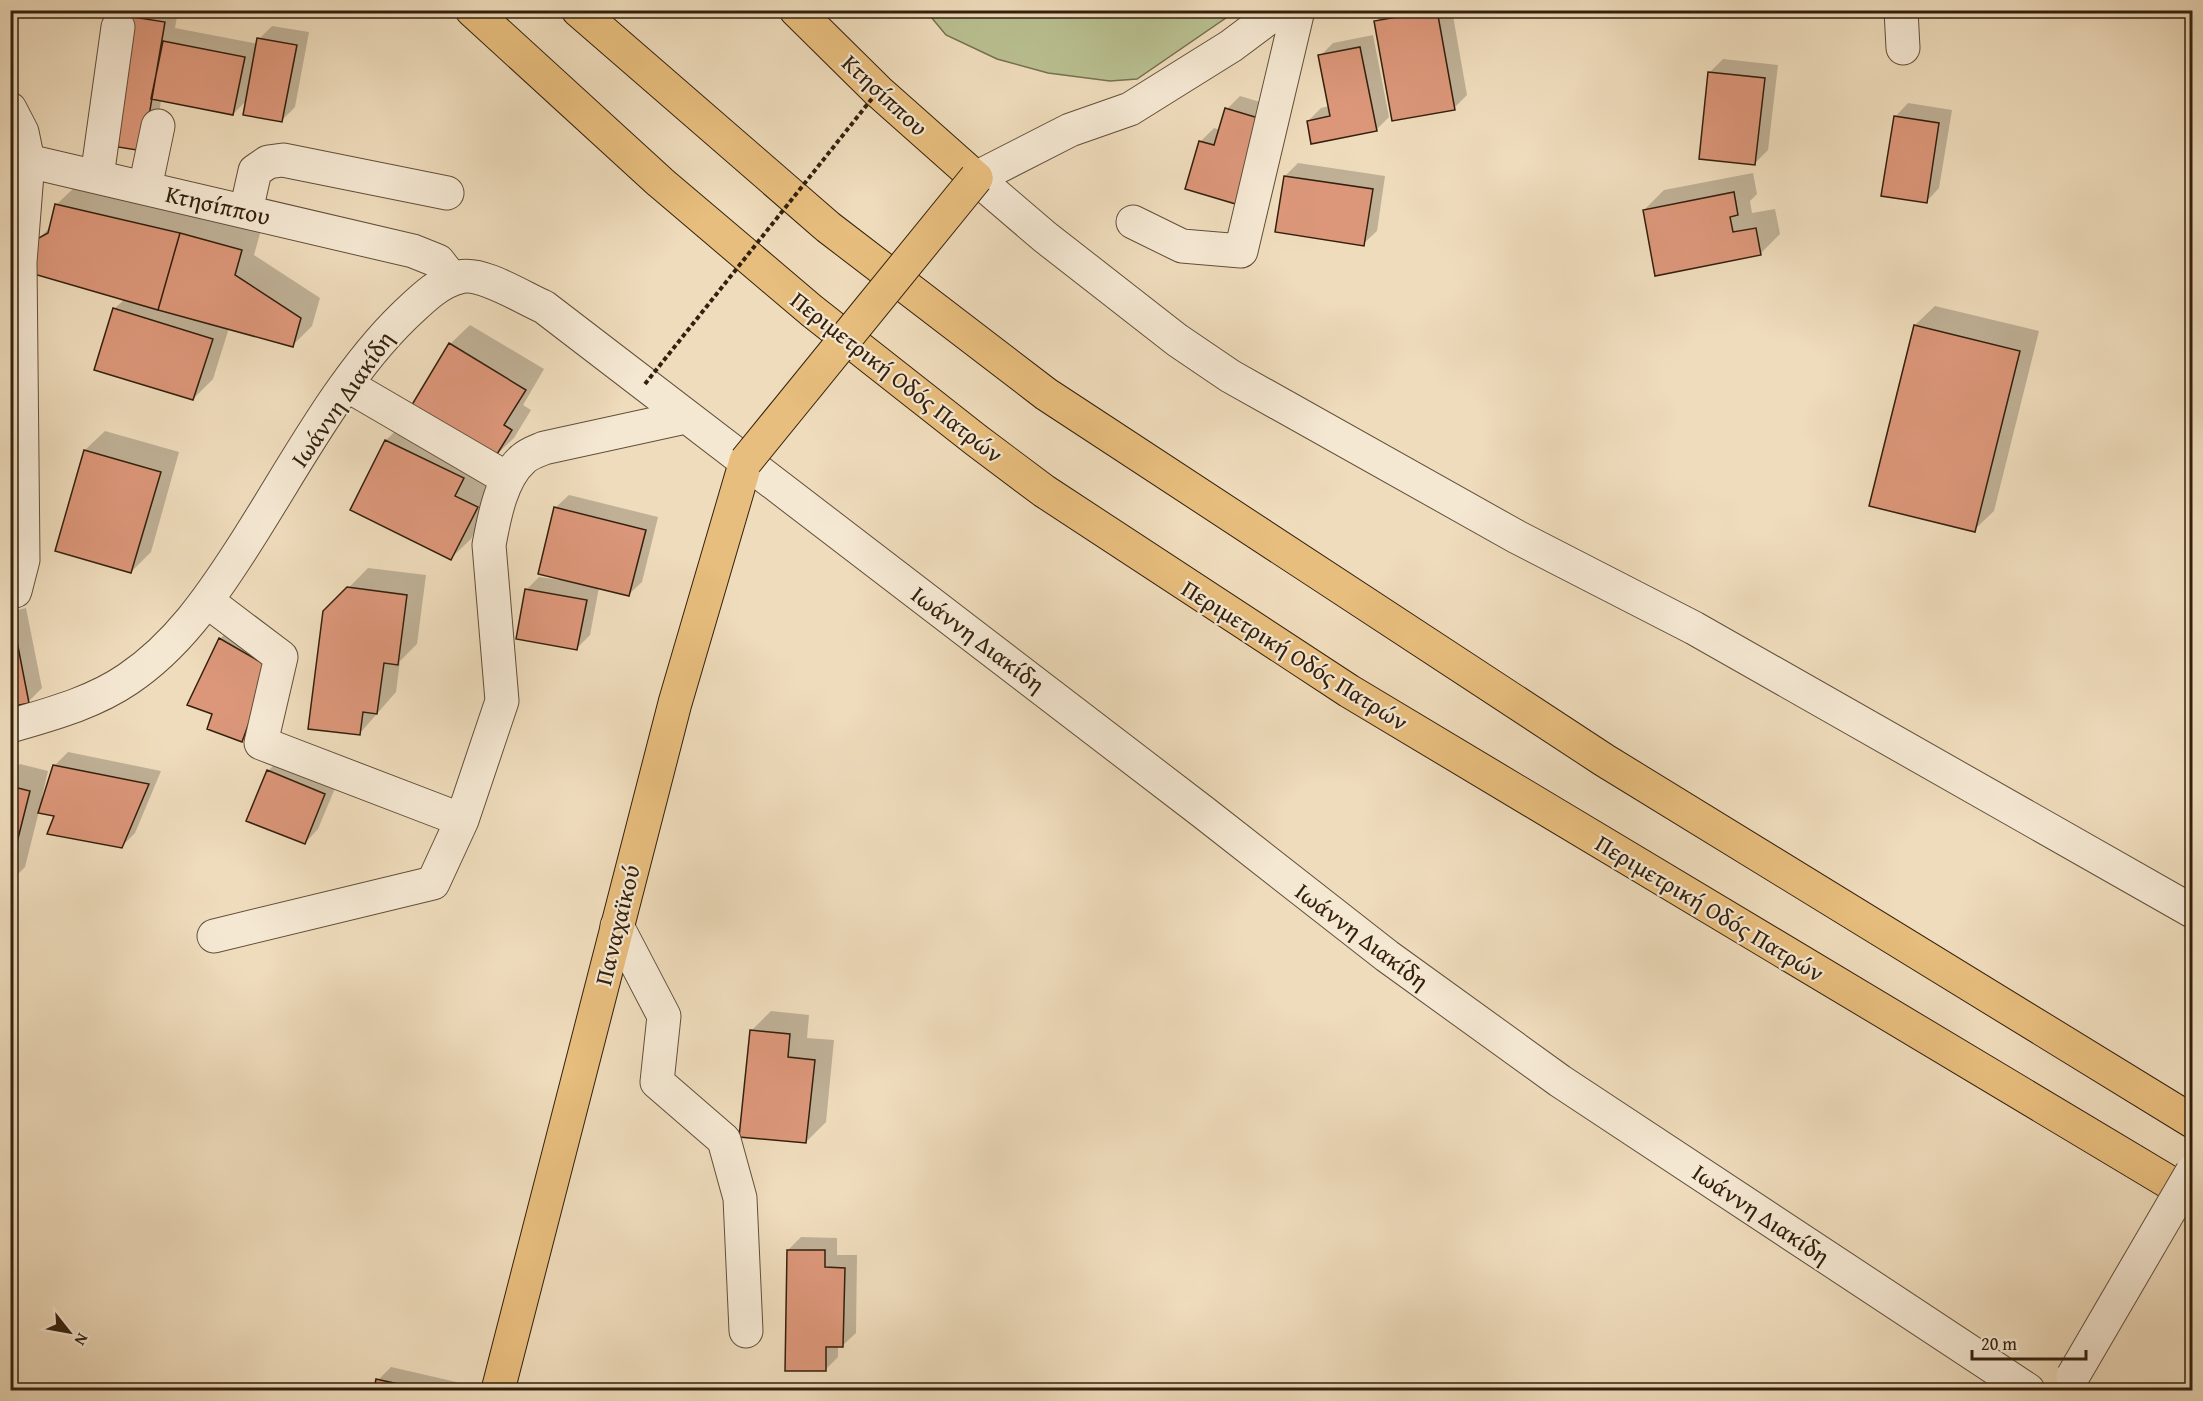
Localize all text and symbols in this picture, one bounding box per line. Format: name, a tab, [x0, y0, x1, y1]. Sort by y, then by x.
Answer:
street label: Κτησίππου	[834, 46, 936, 144]
street label: Κτησίππου	[162, 176, 274, 234]
street label: Περιμετρική Οδός Πατρών	[783, 283, 1011, 471]
street label: Ιωάννη Διακίδη	[282, 324, 402, 474]
street label: Περιμετρική Οδός Πατρών	[1175, 571, 1415, 739]
street label: Ιωάννη Διακίδη	[904, 577, 1052, 701]
street label: Περιμετρική Οδός Πατρών	[1589, 826, 1831, 990]
street label: Παναχαϊκού	[585, 861, 649, 989]
street label: Ιωάννη Διακίδη	[1288, 874, 1436, 998]
street label: Ιωάννη Διακίδη	[1685, 1155, 1837, 1273]
north arrow	[39, 1302, 99, 1362]
scale bar	[1972, 1323, 2086, 1361]
text: N	[69, 1329, 95, 1351]
text: 20 m	[1981, 1330, 2017, 1357]

